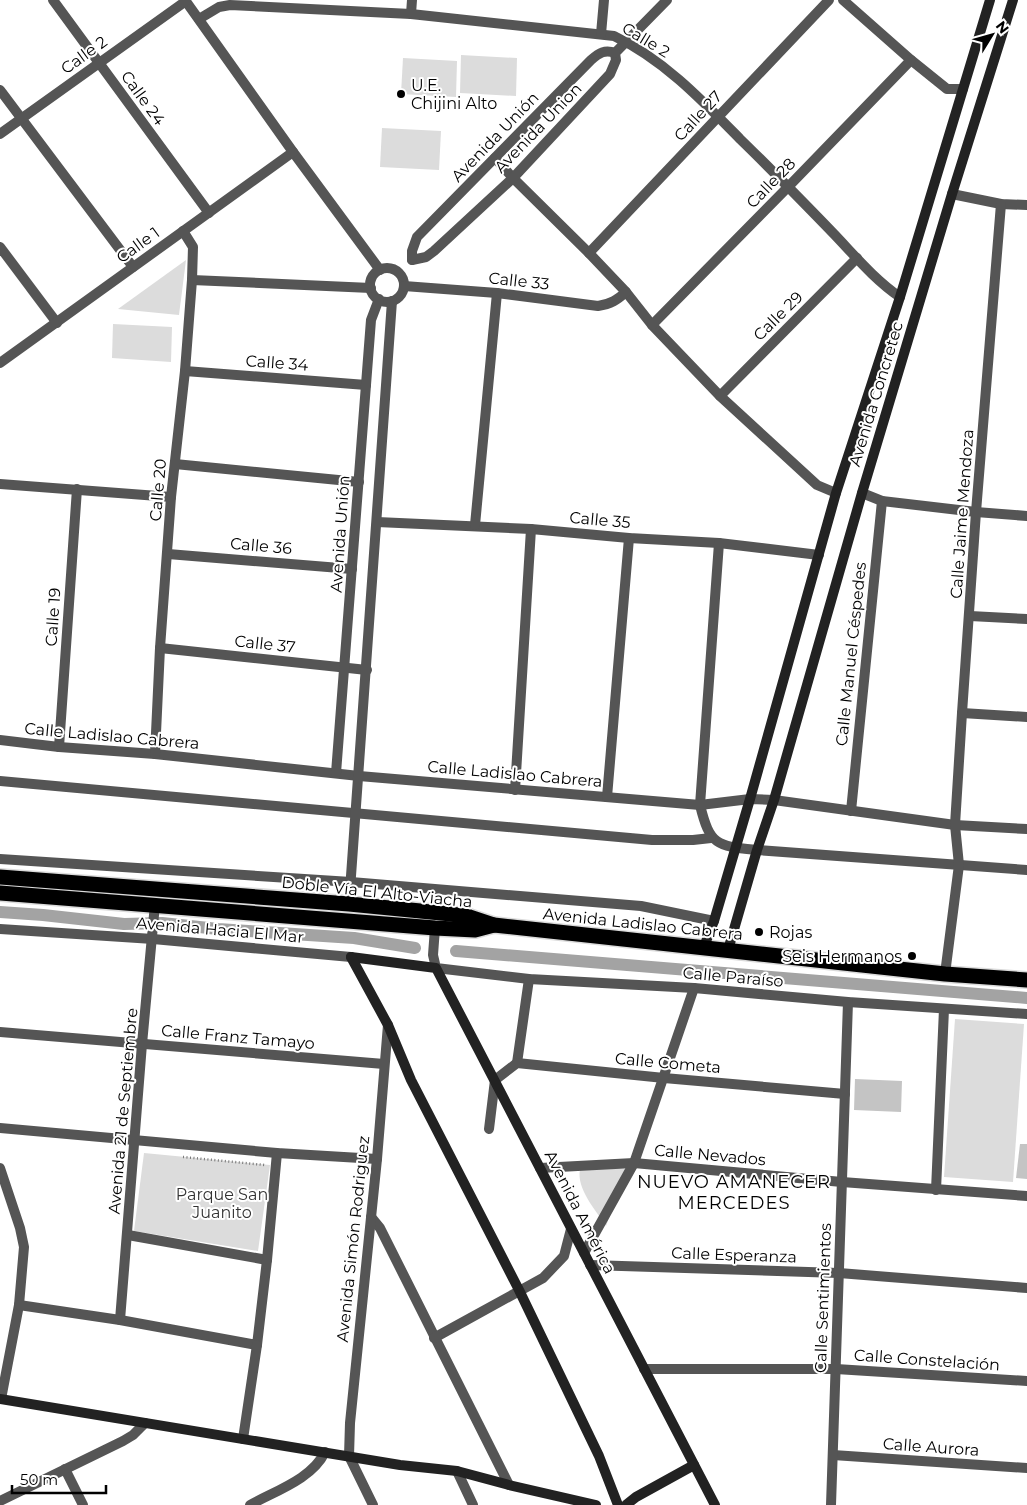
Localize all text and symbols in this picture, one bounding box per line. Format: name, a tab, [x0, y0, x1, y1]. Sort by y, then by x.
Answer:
north arrow	[967, 10, 1017, 60]
text: N	[992, 17, 1013, 37]
street label: Calle 2	[619, 18, 673, 62]
street label: Calle 2	[57, 32, 111, 78]
street label: Calle 24	[117, 67, 169, 129]
place label: U.E. Chijini Alto	[411, 76, 497, 113]
street label: Avenida Union	[490, 79, 586, 177]
street label: Calle 27	[670, 87, 726, 145]
marker: U.E. Chijini Alto	[395, 88, 407, 100]
street label: Avenida Unión	[447, 88, 543, 186]
street label: Calle 28	[742, 154, 800, 212]
street label: Calle 1	[113, 223, 163, 267]
street label: Calle 33	[488, 268, 550, 294]
street label: Calle 29	[749, 287, 807, 345]
street label: Avenida Concretec	[845, 319, 907, 469]
street label: Calle 34	[245, 351, 309, 375]
street label: Calle Jaime Mendoza	[947, 429, 977, 599]
street label: Calle 20	[146, 458, 170, 522]
street label: Avenida Unión	[326, 475, 354, 593]
street label: Calle 35	[569, 508, 631, 532]
street label: Calle 36	[229, 534, 293, 558]
street label: Calle Manuel Céspedes	[832, 561, 870, 747]
street label: Calle 19	[41, 587, 65, 647]
street label: Calle 37	[233, 631, 297, 657]
street label: Calle Ladislao Cabrera	[24, 719, 200, 753]
street label: Calle Ladislao Cabrera	[427, 757, 603, 791]
street label: Doble Vía El Alto-Viacha	[281, 873, 473, 911]
street label: Avenida Ladislao Cabrera	[542, 904, 744, 944]
street label: Avenida Hacia El Mar	[135, 913, 305, 947]
place label: Rojas	[769, 923, 812, 942]
marker: Rojas	[753, 926, 765, 938]
place label: Seis Hermanos	[782, 947, 902, 966]
marker: Seis Hermanos	[906, 950, 918, 962]
street label: Calle Paraíso	[682, 963, 784, 991]
street label: Avenida 21 de Septiembre	[105, 1007, 141, 1215]
street label: Calle Franz Tamayo	[160, 1021, 316, 1053]
street label: Calle Cometa	[614, 1049, 722, 1077]
street label: Avenida Simón Rodriguez	[333, 1135, 373, 1343]
street label: Calle Nevados	[653, 1141, 767, 1169]
street label: Avenida América	[541, 1147, 619, 1277]
district label: NUEVO AMANECER MERCEDES	[637, 1171, 831, 1214]
park label: Parque San Juanito	[176, 1185, 268, 1222]
street label: Calle Sentimientos	[811, 1223, 835, 1373]
street label: Calle Esperanza	[671, 1243, 797, 1267]
street label: Calle Constelación	[853, 1345, 1001, 1375]
street label: Calle Aurora	[882, 1434, 980, 1460]
scale bar	[12, 1462, 106, 1494]
text: 50 m	[20, 1470, 58, 1489]

